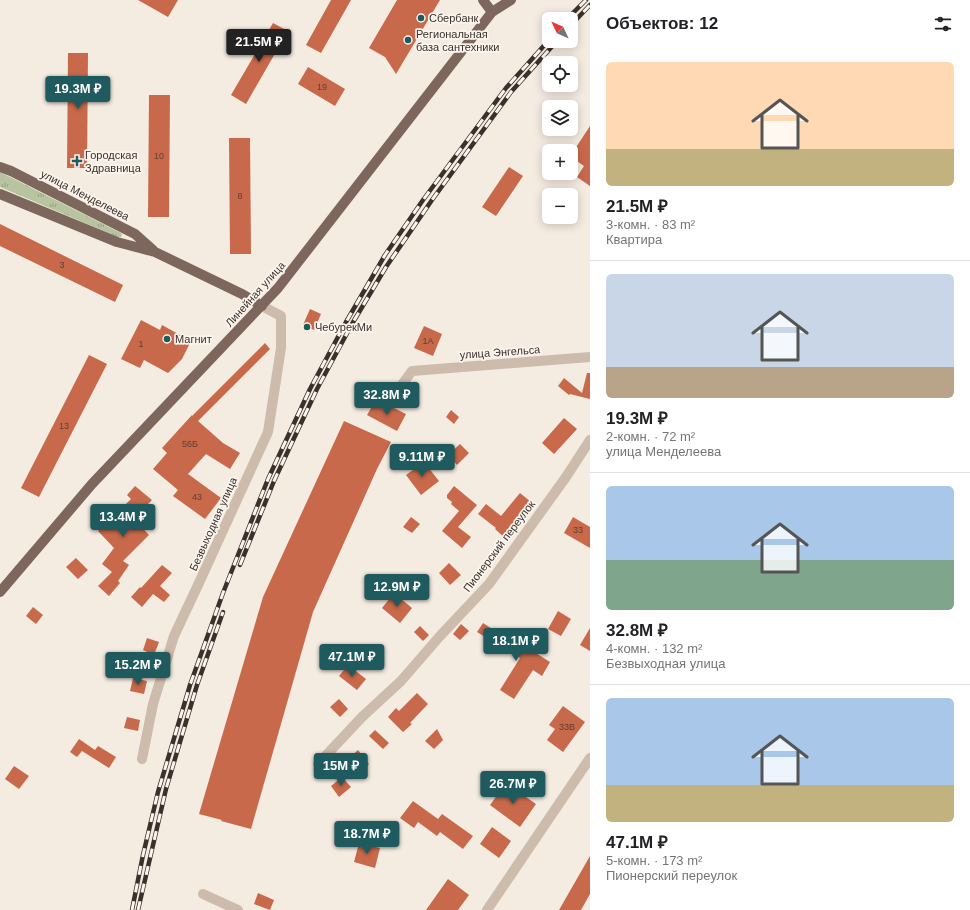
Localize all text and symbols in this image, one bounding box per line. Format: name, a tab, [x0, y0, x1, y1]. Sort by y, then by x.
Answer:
place label: Сбербанк	[429, 12, 479, 24]
north arrow	[542, 12, 578, 48]
map controls	[542, 12, 578, 224]
marker: Сбербанк	[416, 13, 426, 23]
icon: filters	[932, 13, 954, 35]
text: Объектов: 12	[606, 14, 718, 33]
place label: Региональная база сантехники	[416, 28, 499, 53]
pin: 21.5M ₽	[222, 29, 296, 63]
text: 21.5M ₽	[235, 34, 283, 49]
marker: Региональная база сантехники	[403, 35, 413, 45]
button: locate	[542, 56, 578, 92]
pin: 19.3M ₽	[41, 76, 115, 110]
text: 19.3M ₽	[54, 81, 102, 96]
house number: 19	[317, 82, 327, 92]
icon: home	[744, 88, 816, 160]
button: layers	[542, 100, 578, 136]
button: +	[542, 144, 578, 180]
place label: Городская Здравница	[85, 149, 142, 174]
house number: 10	[154, 151, 164, 161]
marker: Городская Здравница	[72, 156, 82, 166]
street label: улица Менделеева	[39, 168, 132, 223]
button: −	[542, 188, 578, 224]
house number: 8	[237, 191, 243, 201]
text: 21.5M ₽	[606, 197, 668, 216]
text: 3-комн. · 83 m²	[606, 217, 695, 232]
text: Квартира	[606, 232, 662, 247]
street label: Линейная улица	[223, 258, 288, 329]
house number: 3	[59, 260, 65, 270]
icon: home	[744, 300, 816, 372]
place label: ЧебурекМи	[315, 321, 372, 333]
marker: ЧебурекМи	[302, 322, 312, 332]
place label: Магнит	[175, 333, 212, 345]
marker: Магнит	[162, 334, 172, 344]
house number: 1А	[422, 336, 434, 346]
house number: 1	[138, 339, 144, 349]
street label: улица Энгельса	[459, 343, 541, 361]
pin: 32.8M ₽	[350, 382, 424, 416]
text: 32.8M ₽	[363, 387, 411, 402]
text: 19.3M ₽	[606, 409, 668, 428]
house number: 13	[59, 421, 69, 431]
text: 2-комн. · 72 m²	[606, 429, 695, 444]
house number: 56Б	[182, 439, 198, 449]
pin: 9.11M ₽	[385, 444, 459, 478]
text: улица Менделеева	[606, 444, 721, 459]
text: 9.11M ₽	[399, 449, 445, 464]
street label: Безвыходная улица	[187, 475, 239, 573]
house number: 43	[192, 492, 202, 502]
street label: Пионерский переулок	[461, 498, 537, 594]
pin: 13.4M ₽	[86, 504, 160, 538]
text: 13.4M ₽	[99, 509, 147, 524]
icon: home	[744, 512, 816, 584]
house number: 33	[573, 525, 583, 535]
pin: 12.9M ₽	[360, 574, 434, 608]
text: 12.9M ₽	[373, 579, 421, 594]
text: 32.8M ₽	[606, 621, 668, 640]
pin: 18.1M ₽	[479, 628, 553, 662]
text: 18.1M ₽	[492, 633, 540, 648]
text: 4-комн. · 132 m²	[606, 641, 702, 656]
pin: 47.1M ₽	[315, 644, 389, 678]
text: 47.1M ₽	[328, 649, 376, 664]
pin: 15.2M ₽	[101, 652, 175, 686]
text: Безвыходная улица	[606, 656, 725, 671]
text: 15.2M ₽	[114, 657, 162, 672]
house number: 33В	[559, 722, 575, 732]
icon: home	[744, 724, 816, 796]
pin: 15M ₽	[313, 753, 369, 787]
text: 15M ₽	[323, 758, 359, 773]
pin: 26.7M ₽	[476, 771, 550, 805]
text: 26.7M ₽	[489, 776, 537, 791]
pin: 18.7M ₽	[330, 821, 404, 855]
text: 18.7M ₽	[343, 826, 391, 841]
text: 47.1M ₽	[606, 833, 668, 852]
text: 5-комн. · 173 m²	[606, 853, 702, 868]
text: Пионерский переулок	[606, 868, 737, 883]

